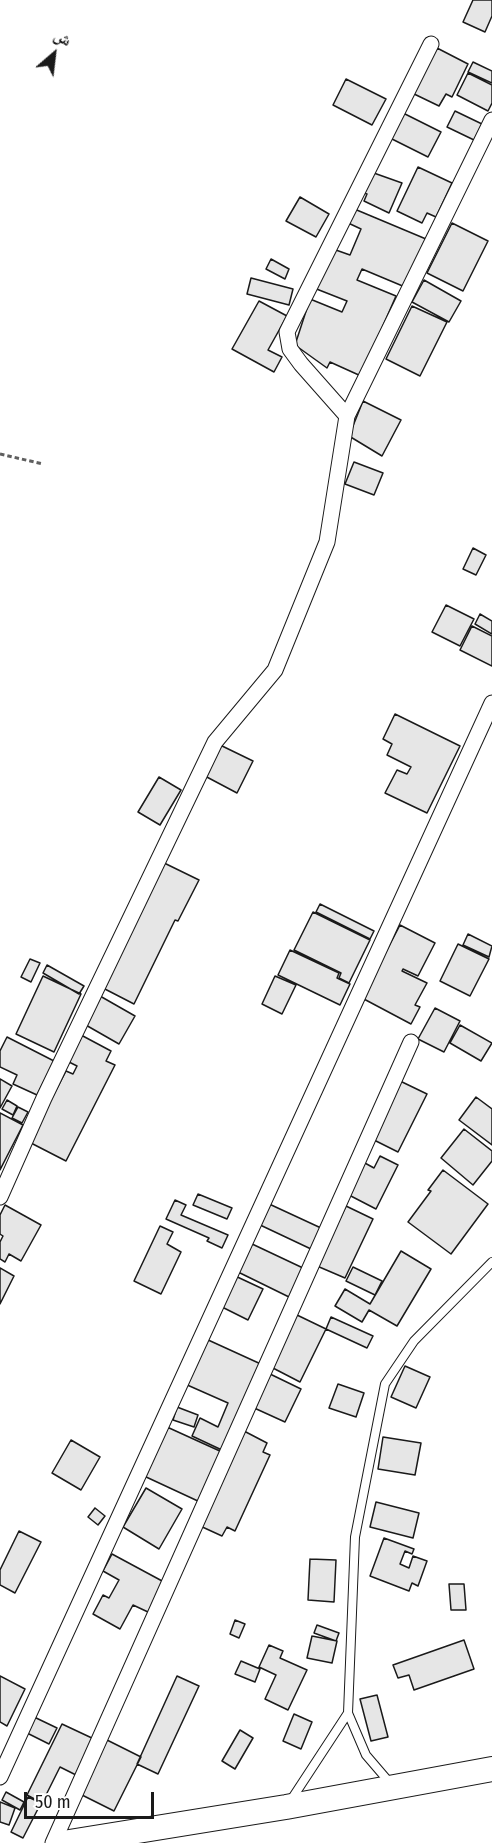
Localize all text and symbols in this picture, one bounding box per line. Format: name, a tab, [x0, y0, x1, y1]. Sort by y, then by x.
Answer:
north arrow	[24, 24, 84, 84]
text: ش	[51, 25, 75, 50]
scale bar	[27, 1780, 158, 1818]
text: 50 m	[35, 1791, 71, 1813]

